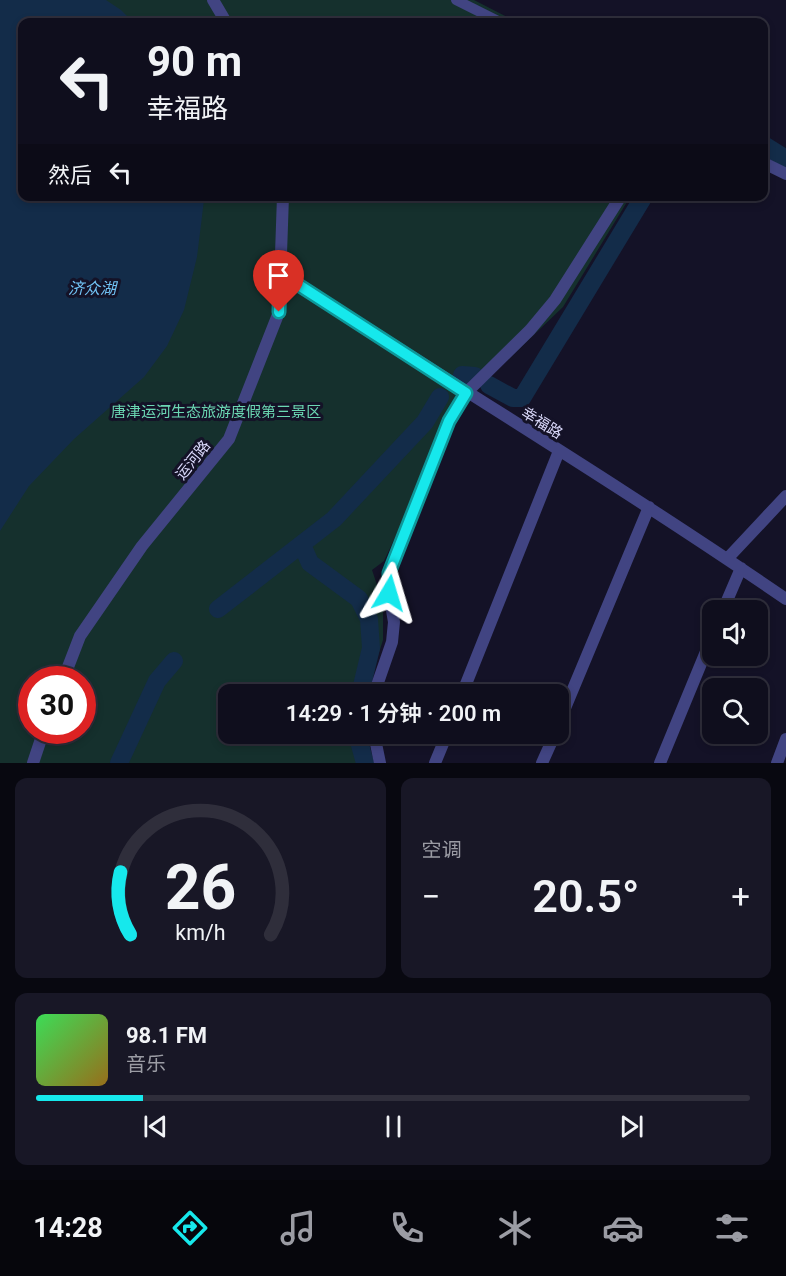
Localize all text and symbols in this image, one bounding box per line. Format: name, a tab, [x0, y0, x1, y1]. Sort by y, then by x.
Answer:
text: 90 m	[147, 37, 242, 86]
icon: left	[48, 42, 126, 120]
text: 幸福路	[147, 93, 228, 125]
icon: left	[104, 156, 137, 189]
text: 然后	[48, 163, 92, 188]
pin	[253, 250, 304, 312]
icon: arrive	[262, 259, 295, 292]
water label: 济众湖	[68, 279, 119, 298]
park label: 唐津运河生态旅游度假第三景区	[111, 403, 321, 421]
street label: 幸福路	[518, 403, 566, 443]
street label: 运河路	[172, 437, 214, 483]
position arrow	[357, 561, 421, 625]
map controls	[702, 600, 768, 744]
button: sound	[702, 600, 768, 666]
speed limit sign: 30	[18, 666, 96, 744]
button: search	[702, 678, 768, 744]
text: 14:29 · 1 分钟 · 200 m	[286, 701, 501, 726]
text: 空调	[422, 838, 462, 862]
text: 26	[164, 851, 236, 924]
text: 20.5°	[532, 870, 639, 923]
text: −	[422, 877, 440, 916]
text: +	[731, 877, 750, 916]
text: km/h	[175, 920, 225, 945]
text: 98.1 FM	[126, 1023, 207, 1048]
text: 音乐	[126, 1052, 166, 1076]
icon: previous	[139, 1110, 172, 1143]
icon: pause	[377, 1110, 410, 1143]
icon: next	[615, 1110, 648, 1143]
icon: directions	[169, 1207, 211, 1249]
icon: music	[277, 1207, 319, 1249]
icon: phone	[386, 1207, 428, 1249]
icon: climate	[494, 1207, 536, 1249]
icon: car	[602, 1207, 644, 1249]
icon: filters	[711, 1207, 753, 1249]
text: 14:28	[33, 1212, 103, 1244]

